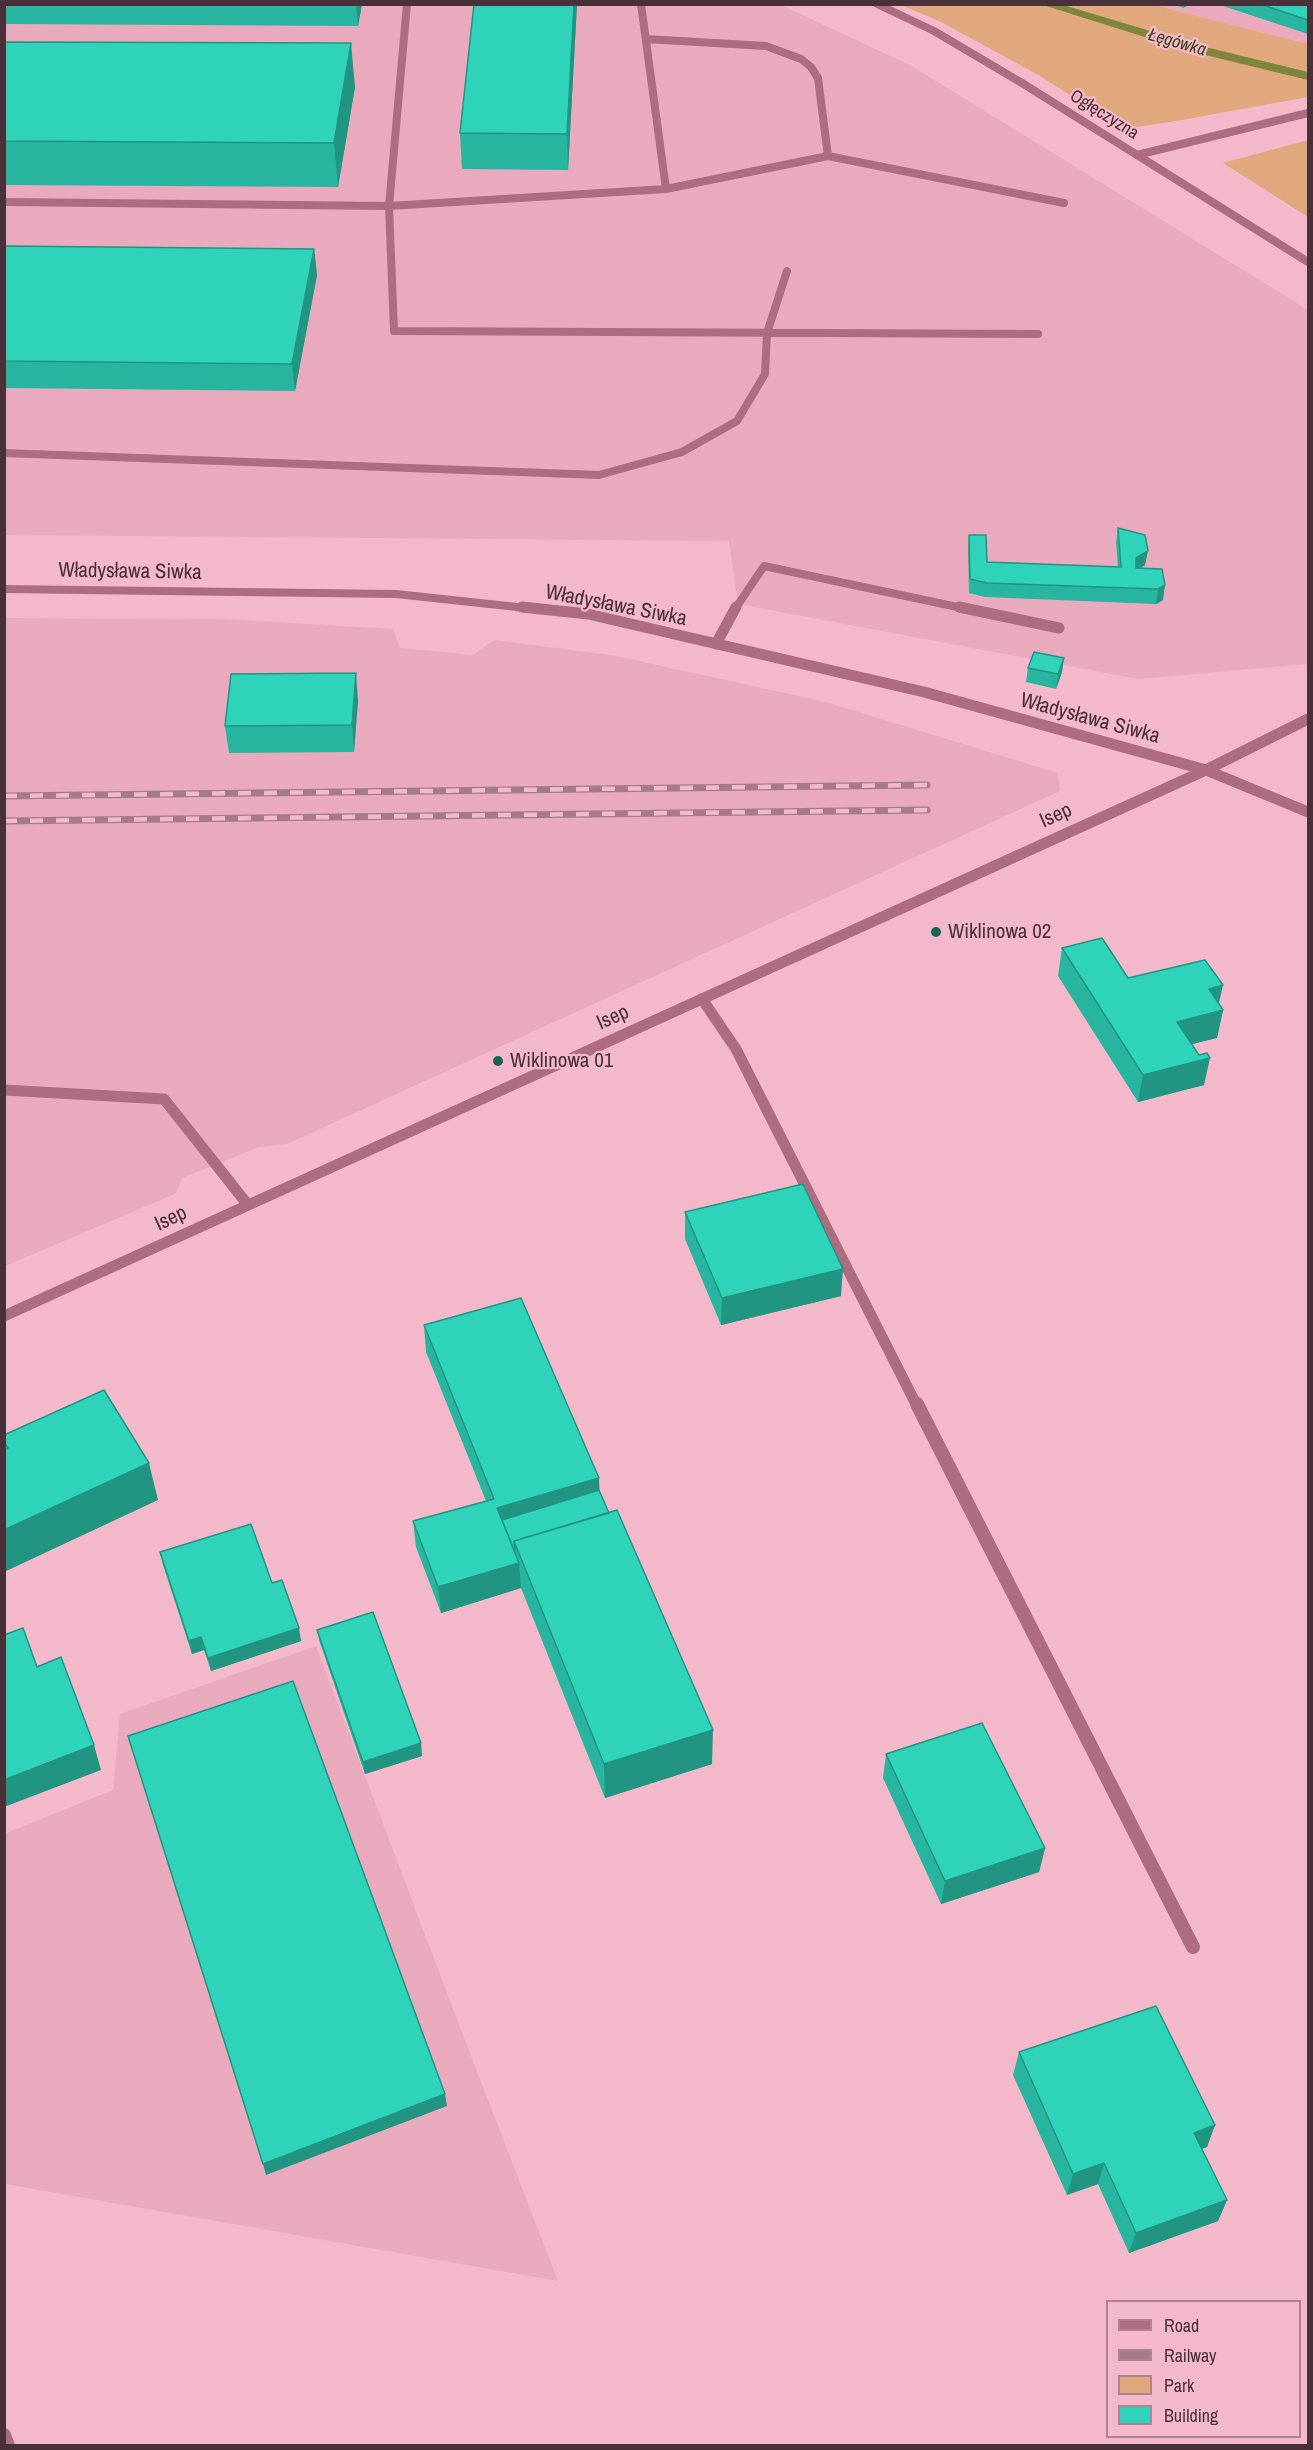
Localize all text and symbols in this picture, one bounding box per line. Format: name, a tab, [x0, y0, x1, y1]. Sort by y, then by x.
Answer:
water label: Łęgówka	[1146, 24, 1208, 62]
street label: Ogłęczyzna	[1066, 85, 1142, 145]
street label: Władysława Siwka	[58, 558, 202, 586]
street label: Władysława Siwka	[543, 580, 689, 632]
street label: Władysława Siwka	[1017, 688, 1163, 750]
street label: Isep	[1036, 798, 1076, 834]
place label: Wiklinowa 02	[948, 919, 1051, 945]
marker: Wiklinowa 02	[929, 925, 943, 939]
street label: Isep	[593, 1000, 633, 1036]
place label: Wiklinowa 01	[510, 1048, 613, 1074]
marker: Wiklinowa 01	[491, 1054, 505, 1068]
street label: Isep	[151, 1201, 191, 1237]
legend	[1106, 2300, 1301, 2438]
text: Road	[1164, 2313, 1199, 2338]
text: Railway	[1164, 2343, 1217, 2368]
text: Park	[1164, 2373, 1194, 2398]
text: Building	[1164, 2403, 1218, 2428]

